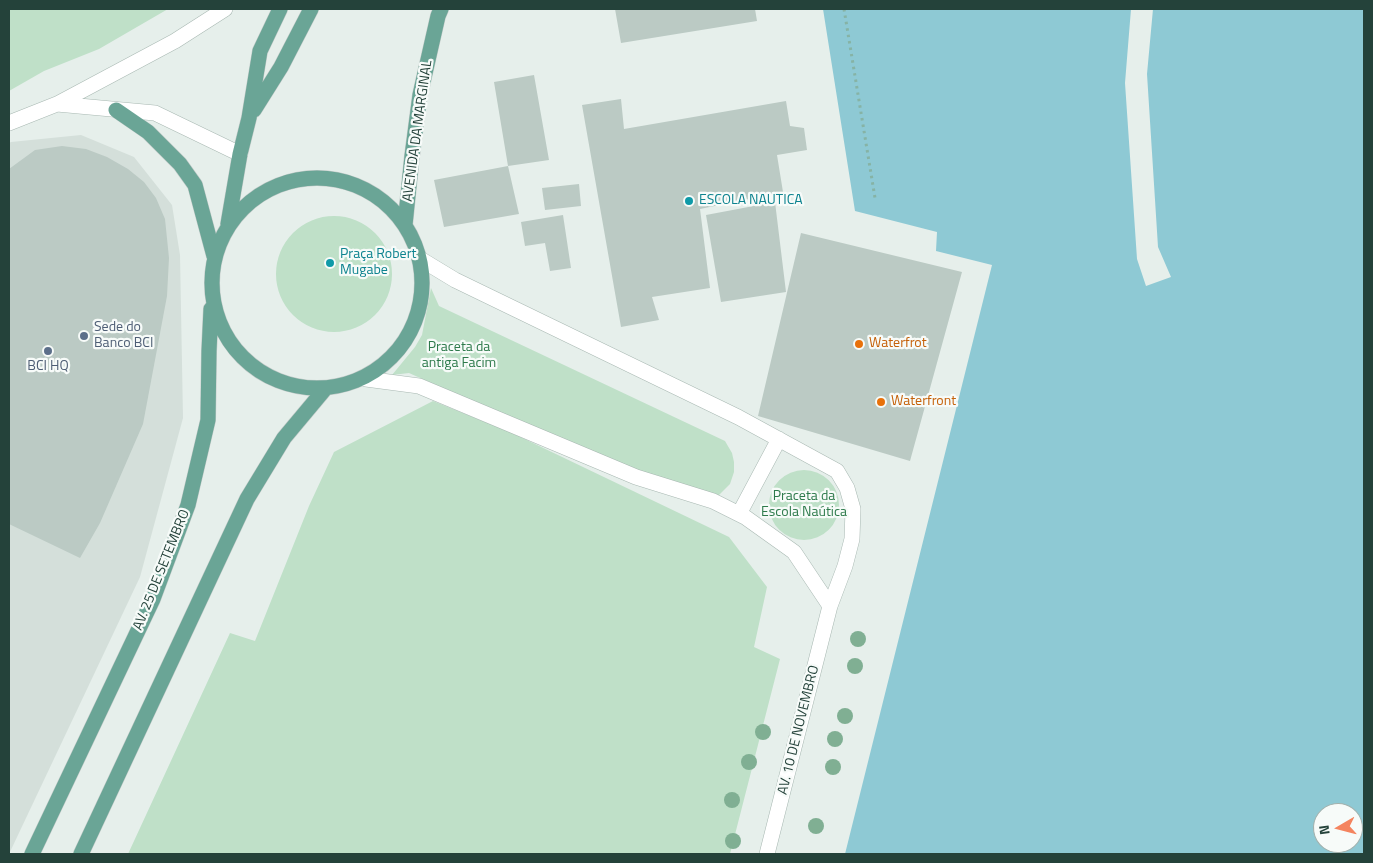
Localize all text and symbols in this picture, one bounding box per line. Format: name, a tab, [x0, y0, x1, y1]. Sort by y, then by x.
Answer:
street label: AVENIDA DA MARGINAL	[400, 59, 436, 203]
place label: ESCOLA NAUTICA	[699, 193, 803, 209]
marker: ESCOLA NAUTICA	[683, 195, 695, 207]
place label: Praça Robert Mugabe	[340, 247, 416, 280]
marker: Praça Robert Mugabe	[324, 257, 336, 269]
place label: Sede do Banco BCI	[94, 320, 153, 352]
marker: Sede do Banco BCI	[78, 330, 90, 342]
place label: Waterfrot	[869, 336, 927, 352]
marker: Waterfrot	[853, 338, 865, 350]
park label: Praceta da antiga Facim	[422, 340, 496, 372]
marker: BCI HQ	[42, 345, 54, 357]
place label: BCI HQ	[27, 359, 69, 375]
place label: Waterfront	[891, 394, 956, 410]
marker: Waterfront	[875, 396, 887, 408]
park label: Praceta da Escola Naútica	[761, 489, 847, 522]
street label: AV. 25 DE SETEMBRO	[130, 507, 194, 633]
street label: AV. 10 DE NOVEMBRO	[775, 664, 823, 796]
north arrow	[1313, 803, 1363, 853]
text: N	[1313, 824, 1335, 836]

